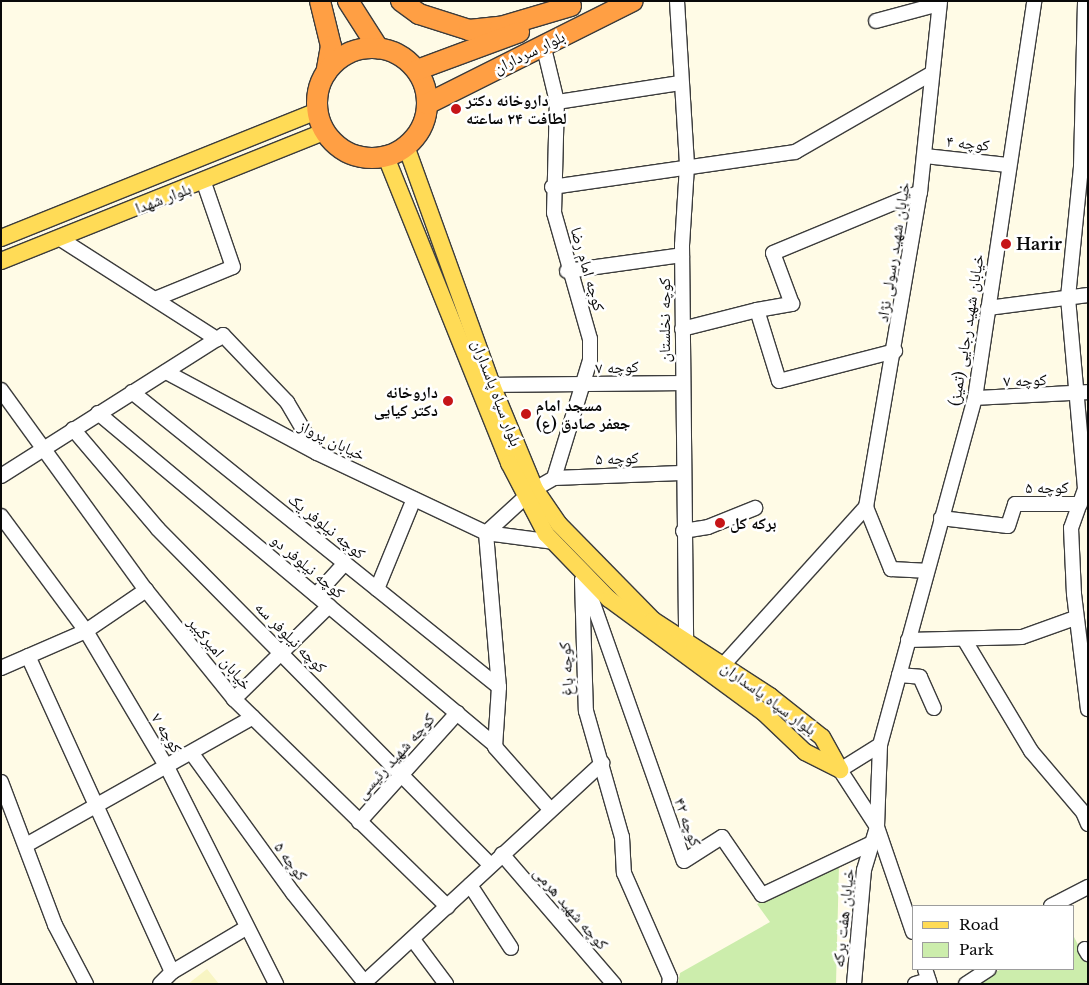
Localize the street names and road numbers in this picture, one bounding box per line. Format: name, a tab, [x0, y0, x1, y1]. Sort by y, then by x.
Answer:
street label: بلوار سرداران	[490, 26, 568, 78]
street label: کوچه ۴	[945, 131, 991, 155]
street label: بلوار شهدا	[132, 179, 194, 217]
street label: خیابان شهید رسولی نژاد	[872, 181, 914, 323]
street label: کوچه امام رضا	[567, 225, 609, 313]
street label: خیابان شهید رجایی (تمیز)	[945, 253, 987, 407]
street label: کوچه نخلستان	[654, 278, 674, 362]
street label: بلوار سپاه پاسداران	[468, 337, 526, 449]
street label: کوچه ۷	[595, 357, 639, 377]
street label: کوچه ۷	[1003, 370, 1047, 390]
street label: خیابان پرواز	[296, 416, 368, 464]
street label: کوچه ۵	[595, 448, 639, 468]
street label: کوچه ۵	[1025, 477, 1069, 497]
street label: کوچه نیلوفر یک	[285, 489, 369, 563]
street label: کوچه نیلوفر دو	[268, 530, 348, 602]
street label: کوچه نیلوفر سه	[251, 597, 331, 677]
street label: خیابان امیرکبیر	[184, 613, 256, 693]
street label: کوچه باغ	[555, 641, 577, 697]
street label: بلوار سپاه پاسداران	[718, 657, 820, 739]
street label: کوچه ۷	[148, 709, 186, 757]
street label: کوچه شهید رئیسی	[352, 709, 438, 803]
street label: کوچه ۴۲	[670, 795, 706, 849]
street label: کوچه ۵	[271, 838, 311, 884]
street label: کوچه شهید هرمی	[530, 863, 612, 953]
street label: خیابان هفت برکه	[828, 868, 858, 968]

